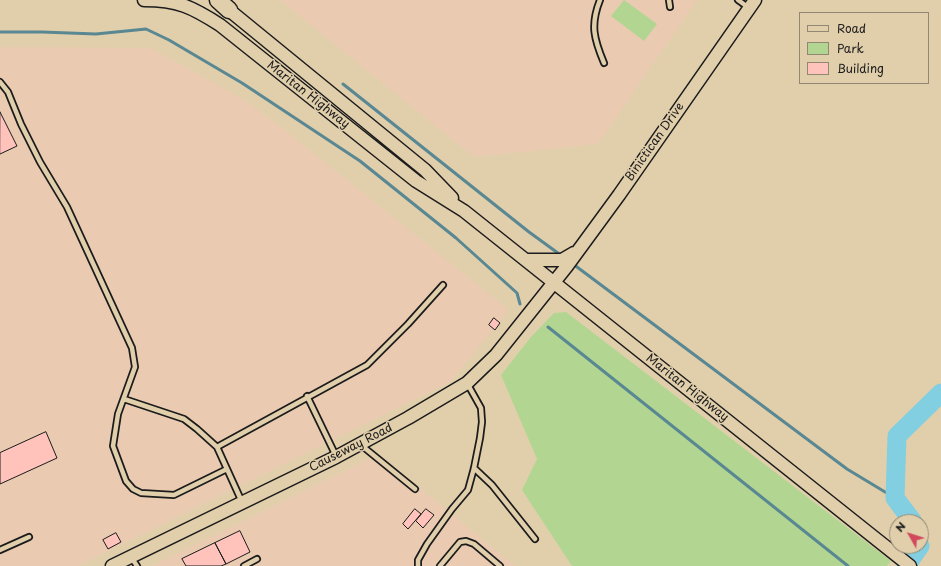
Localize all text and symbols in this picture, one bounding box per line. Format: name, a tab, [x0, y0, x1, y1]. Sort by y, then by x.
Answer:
legend	[799, 12, 929, 84]
text: Road	[837, 19, 866, 37]
text: Park	[837, 39, 864, 57]
street label: Maritan Highway	[264, 58, 352, 132]
text: Building	[837, 59, 884, 77]
street label: Binictican Drive	[623, 100, 687, 184]
street label: Maritan Highway	[643, 351, 731, 425]
street label: Causeway Road	[307, 421, 395, 475]
north arrow	[889, 514, 929, 554]
text: N	[891, 518, 909, 535]

